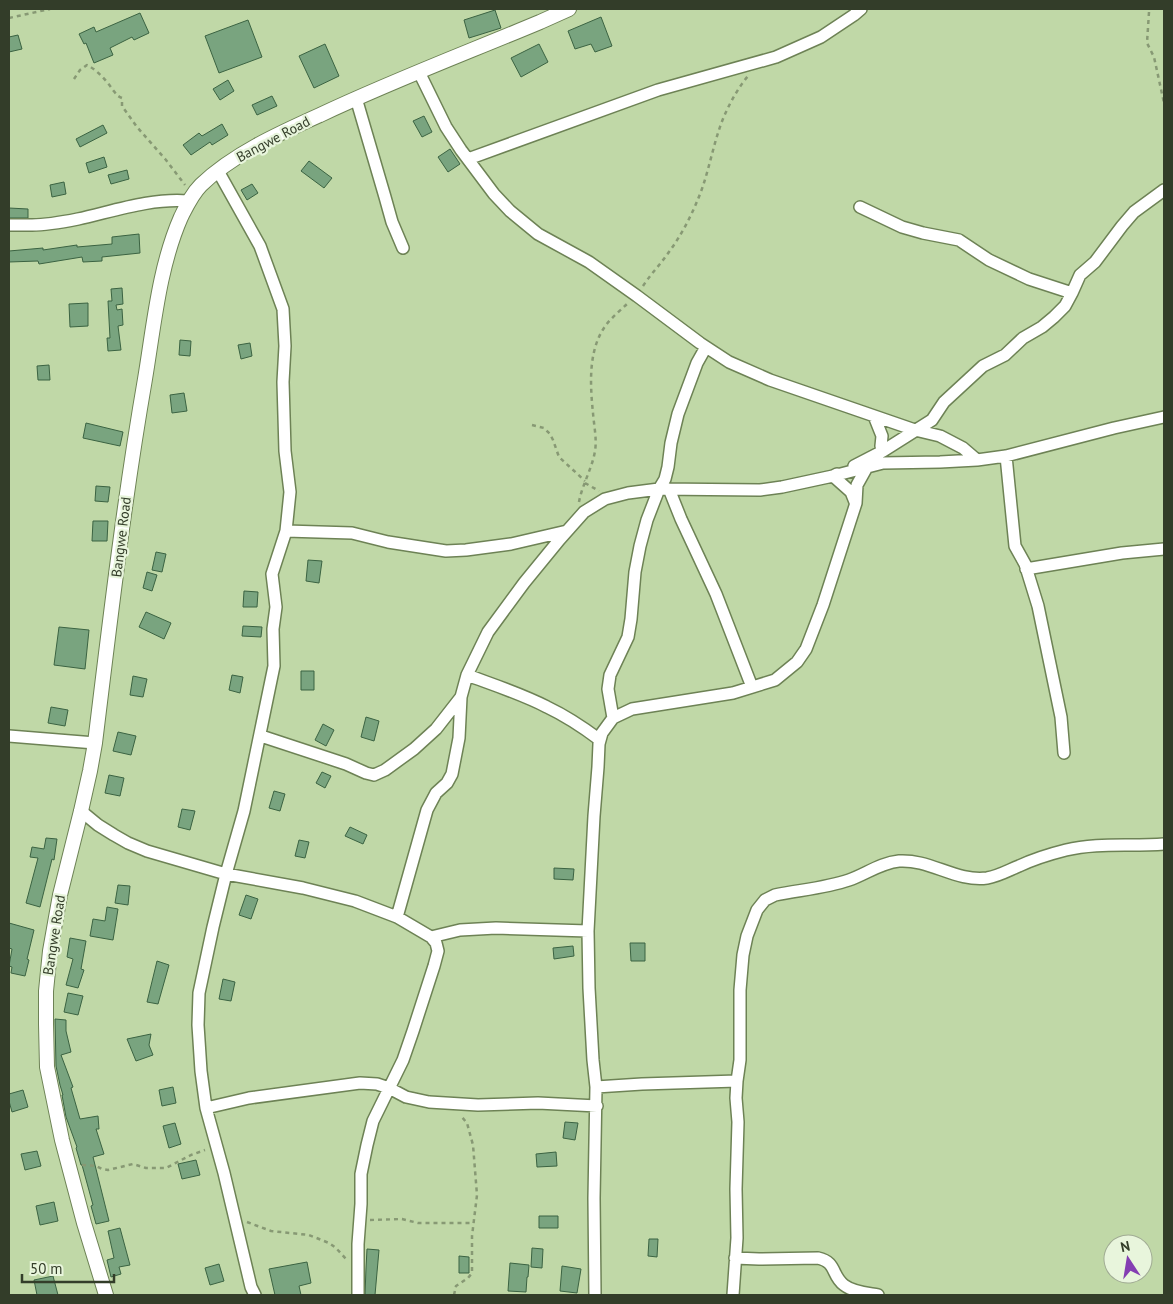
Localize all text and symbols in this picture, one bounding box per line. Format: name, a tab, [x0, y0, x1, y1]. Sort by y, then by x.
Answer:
street label: Bangwe Road	[233, 112, 313, 166]
street label: Bangwe Road	[107, 496, 135, 578]
street label: Bangwe Road	[39, 894, 69, 976]
north arrow	[1103, 1234, 1153, 1284]
text: N	[1119, 1237, 1132, 1256]
scale bar	[22, 1252, 115, 1284]
text: 50 m	[30, 1259, 63, 1278]

